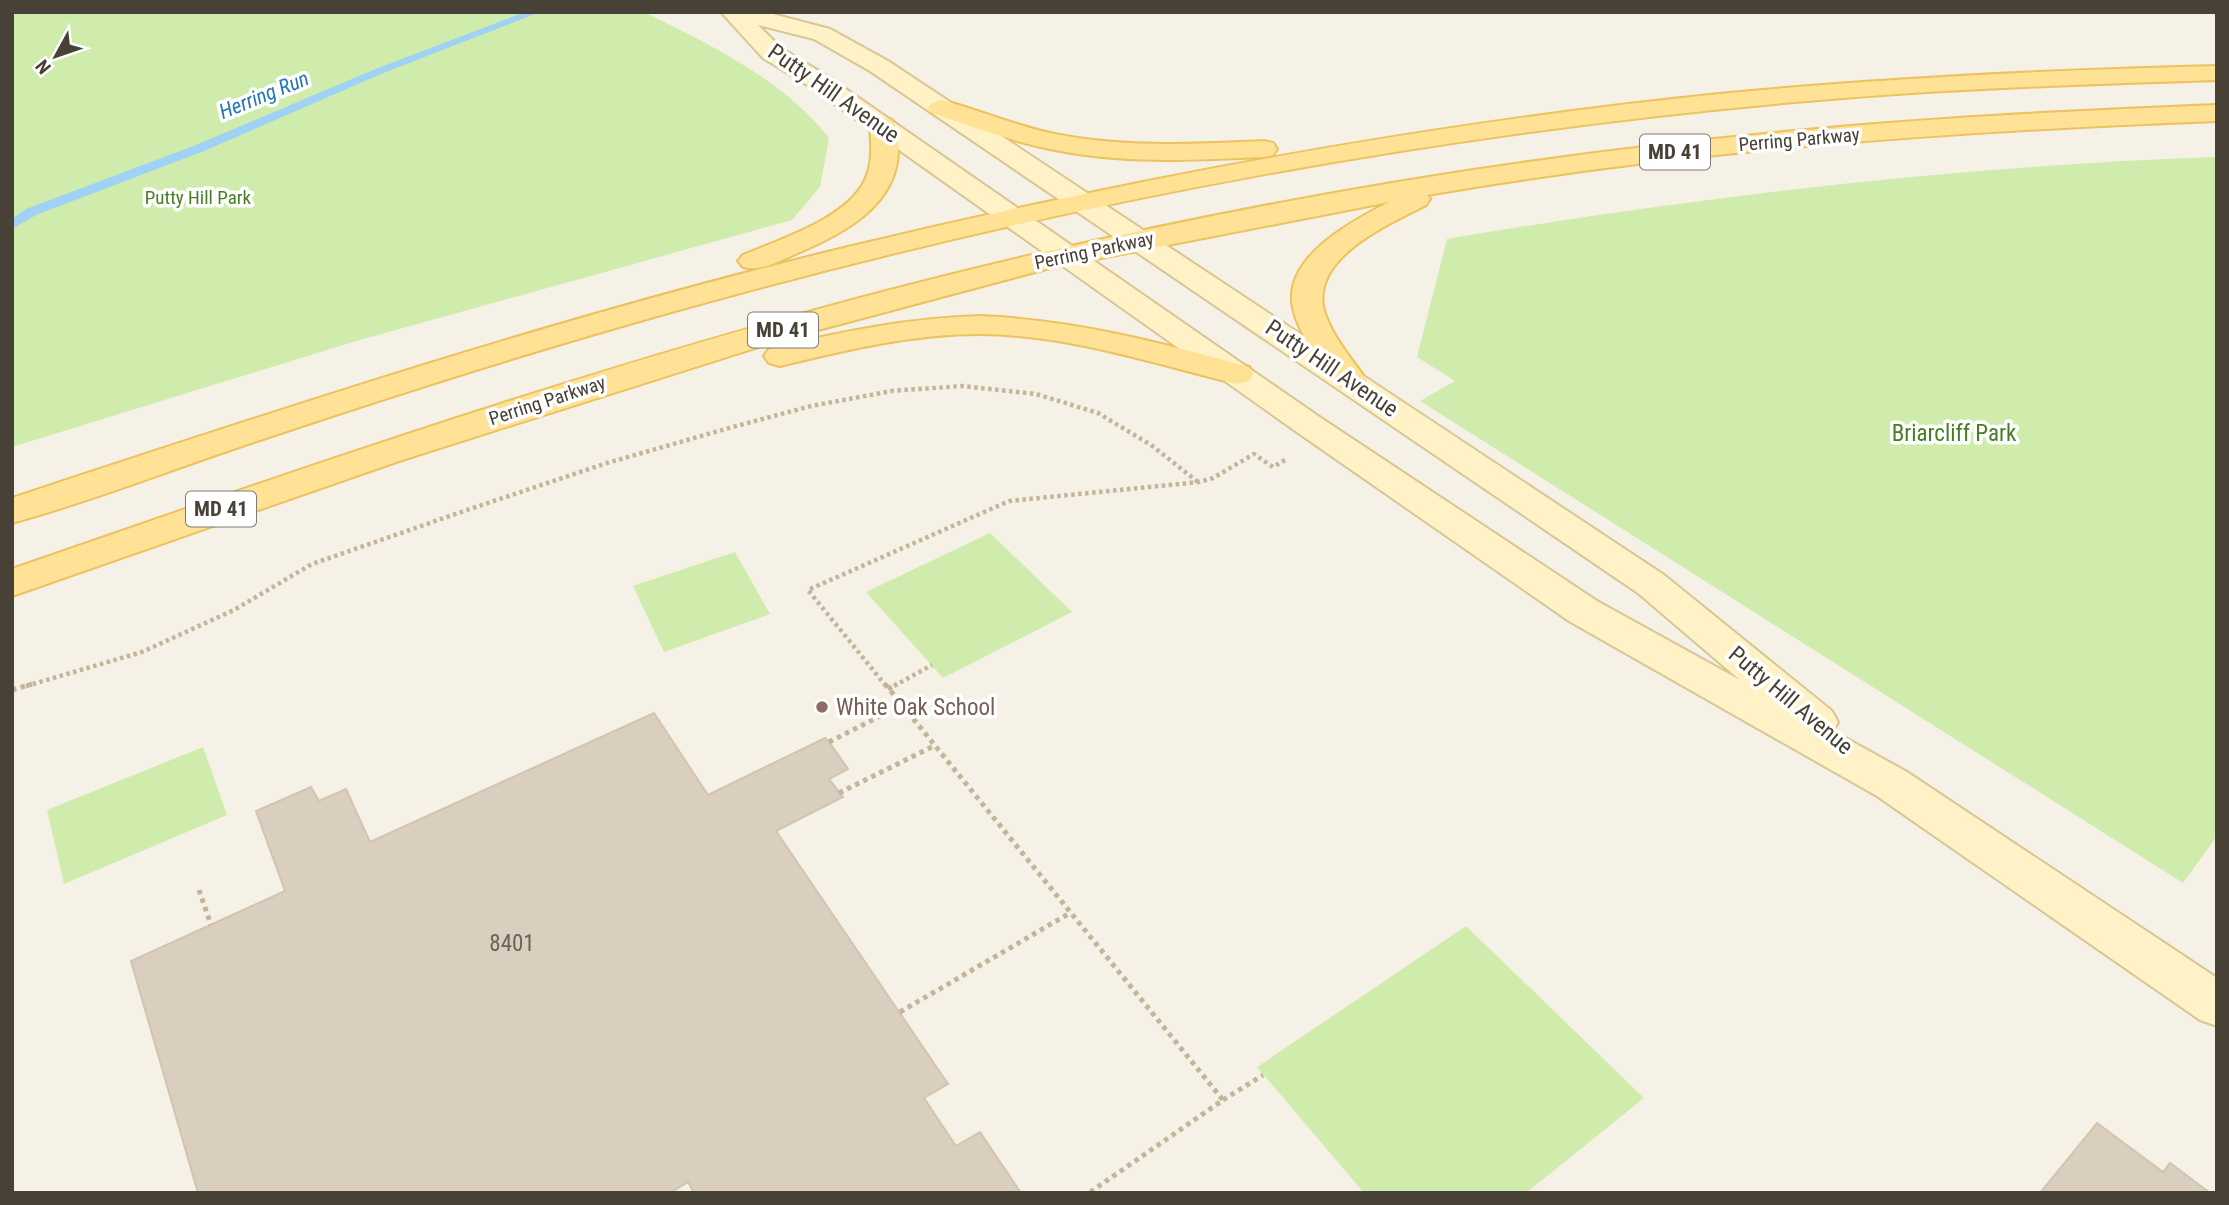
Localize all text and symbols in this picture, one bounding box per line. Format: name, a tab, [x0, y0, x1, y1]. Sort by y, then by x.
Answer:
north arrow	[21, 21, 91, 91]
street label: Putty Hill Avenue	[763, 38, 905, 149]
text: N	[31, 55, 56, 78]
water label: Herring Run	[216, 66, 312, 124]
street label: Perring Parkway	[1738, 123, 1861, 156]
road number: MD 41	[1640, 134, 1710, 170]
park label: Putty Hill Park	[145, 186, 252, 209]
street label: Perring Parkway	[1032, 227, 1156, 274]
road number: MD 41	[748, 312, 818, 348]
street label: Putty Hill Avenue	[1260, 314, 1403, 423]
street label: Perring Parkway	[486, 371, 608, 430]
park label: Briarcliff Park	[1892, 420, 2017, 447]
road number: MD 41	[186, 491, 256, 526]
street label: Putty Hill Avenue	[1723, 641, 1858, 760]
place label: White Oak School	[836, 694, 995, 721]
marker: White Oak School	[814, 699, 830, 715]
house number: 8401	[489, 930, 535, 957]

